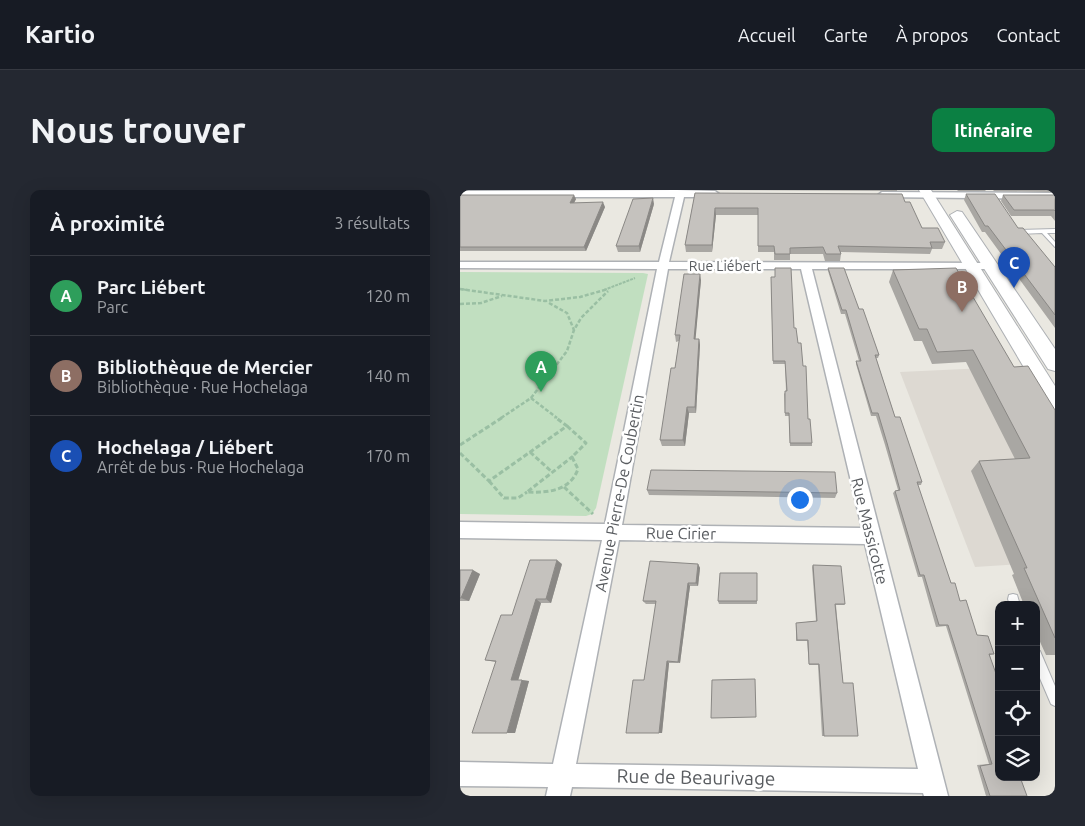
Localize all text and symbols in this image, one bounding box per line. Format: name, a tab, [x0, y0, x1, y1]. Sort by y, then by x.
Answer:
text: Kartio	[25, 21, 95, 48]
text: Accueil	[738, 25, 796, 45]
text: Carte	[824, 25, 868, 45]
text: À propos	[896, 25, 968, 45]
text: Contact	[996, 25, 1060, 45]
button: Itinéraire	[932, 108, 1055, 152]
text: Nous trouver	[30, 110, 246, 150]
text: À proximité	[50, 211, 165, 235]
text: 3 résultats	[334, 214, 410, 232]
pin: C	[998, 247, 1030, 288]
street label: Rue Liébert	[689, 258, 762, 274]
pin: B	[946, 271, 978, 312]
text: Parc Liébert	[97, 276, 206, 298]
text: A	[60, 287, 72, 305]
text: 120 m	[365, 287, 410, 305]
text: Parc	[97, 298, 128, 316]
pin: A	[525, 351, 557, 392]
text: Bibliothèque de Mercier	[97, 356, 313, 378]
text: B	[61, 367, 71, 385]
text: 140 m	[365, 367, 410, 385]
text: Bibliothèque · Rue Hochelaga	[97, 378, 308, 396]
street label: Avenue Pierre-De Coubertin	[591, 393, 647, 593]
text: Hochelaga / Liébert	[97, 436, 273, 458]
text: C	[61, 447, 71, 465]
text: 170 m	[365, 447, 410, 465]
text: Arrêt de bus · Rue Hochelaga	[97, 458, 304, 476]
street label: Rue Massicotte	[848, 476, 892, 586]
your location	[787, 487, 813, 513]
street label: Rue Cirier	[646, 523, 716, 543]
map controls	[995, 601, 1040, 781]
button: +	[995, 601, 1040, 646]
button: −	[995, 646, 1040, 691]
button: locate	[995, 691, 1040, 736]
button: layers	[995, 736, 1040, 781]
street label: Rue de Beaurivage	[616, 765, 776, 789]

